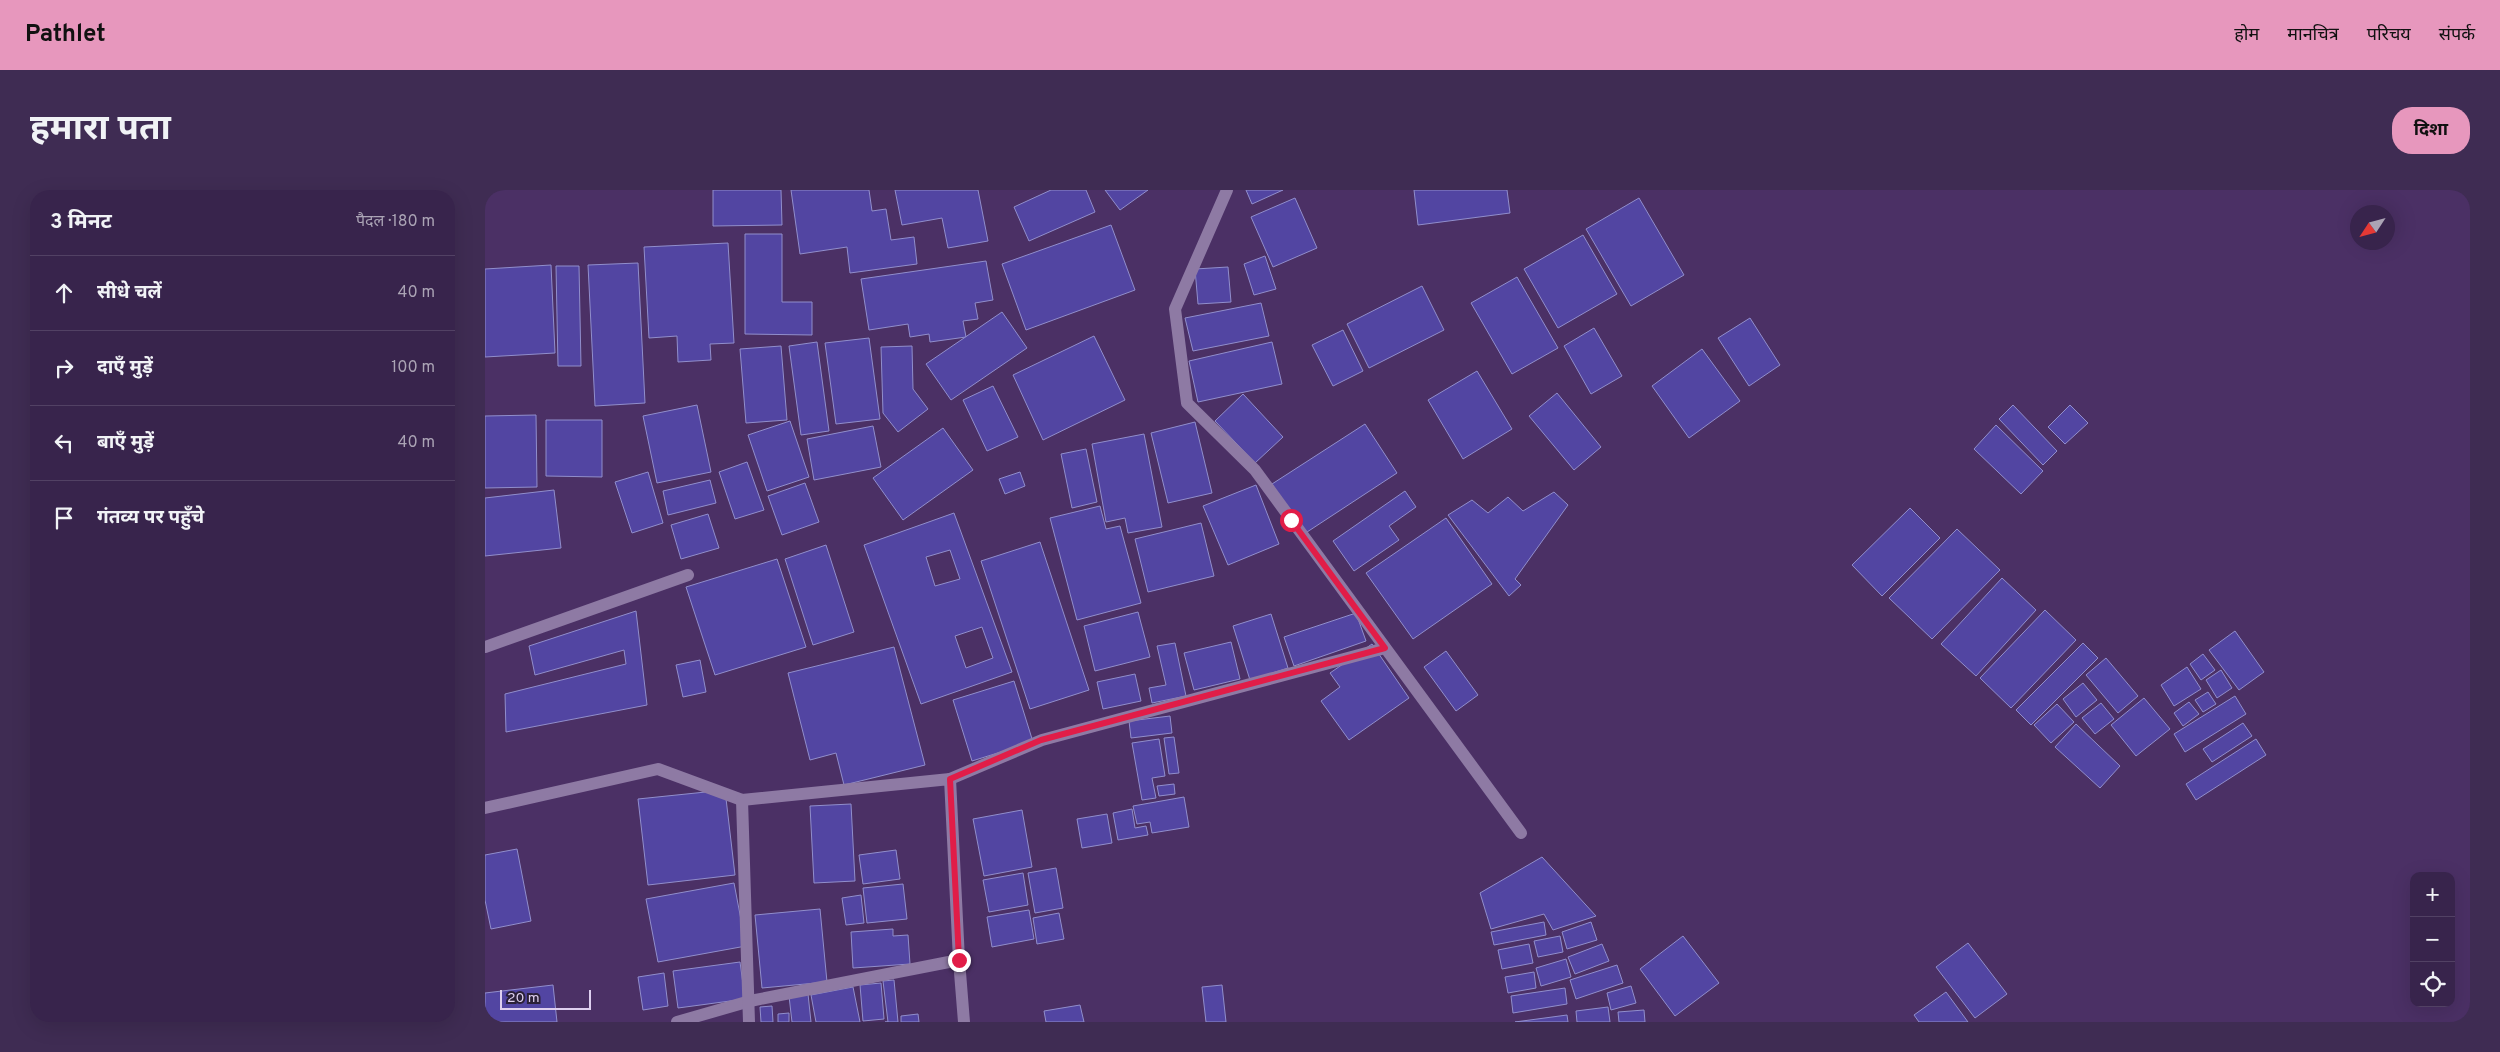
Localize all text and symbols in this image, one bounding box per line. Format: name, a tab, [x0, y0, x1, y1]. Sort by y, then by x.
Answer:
text: Pathlet	[25, 20, 106, 50]
text: होम	[2234, 24, 2259, 47]
text: मानचित्र	[2287, 24, 2339, 47]
text: परिचय	[2367, 24, 2411, 47]
text: संपर्क	[2439, 24, 2475, 47]
button: दिशा	[2392, 107, 2470, 154]
text: हमारा पता	[30, 108, 171, 152]
north arrow	[2350, 205, 2395, 250]
text: 3 मिनट	[50, 209, 112, 236]
text: पैदल · 180 m	[356, 212, 435, 232]
icon: ahead	[50, 279, 78, 307]
text: सीधे चलें	[97, 281, 162, 305]
text: 40 m	[397, 283, 435, 303]
icon: right	[50, 354, 78, 382]
text: दाएँ मुड़ें	[97, 356, 153, 380]
text: 100 m	[391, 358, 435, 378]
icon: left	[50, 429, 78, 457]
text: बाएँ मुड़ें	[97, 431, 154, 455]
text: 40 m	[397, 433, 435, 453]
icon: arrive	[50, 504, 78, 532]
text: गंतव्य पर पहुँचे	[97, 506, 204, 530]
route start	[1280, 509, 1303, 532]
map controls	[2410, 872, 2455, 1007]
button: +	[2410, 872, 2455, 917]
button: −	[2410, 917, 2455, 962]
route end	[948, 949, 971, 972]
button: locate	[2410, 962, 2455, 1007]
scale bar	[500, 987, 591, 1010]
text: 20 m	[507, 990, 540, 1007]

